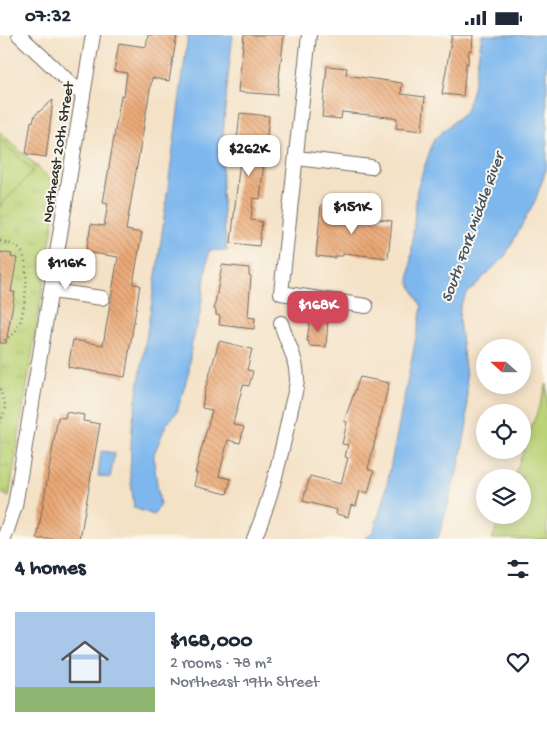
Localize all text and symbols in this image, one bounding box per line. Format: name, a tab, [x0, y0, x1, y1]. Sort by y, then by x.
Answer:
text: 07:32	[25, 6, 71, 29]
street label: Northeast 20th Street	[39, 79, 79, 224]
pin: $262K	[214, 135, 284, 177]
text: $262K	[229, 141, 269, 160]
water label: South Fork Middle River	[439, 148, 511, 305]
pin: $151K	[317, 193, 387, 235]
text: $151K	[333, 199, 371, 218]
pin: $116K	[31, 249, 101, 291]
text: $116K	[47, 255, 85, 274]
pin: $168K	[283, 291, 353, 333]
text: $168K	[298, 297, 338, 316]
north arrow	[476, 339, 531, 394]
map controls	[476, 339, 531, 524]
button: locate	[476, 404, 531, 459]
button: layers	[476, 469, 531, 524]
icon: filters	[504, 555, 532, 583]
text: 4 homes	[15, 557, 86, 582]
text: $168,000	[170, 630, 252, 655]
icon: home	[55, 632, 115, 692]
icon: heart	[504, 648, 532, 676]
text: 2 rooms · 78 m²	[170, 655, 272, 674]
text: Northeast 19th Street	[170, 674, 319, 693]

